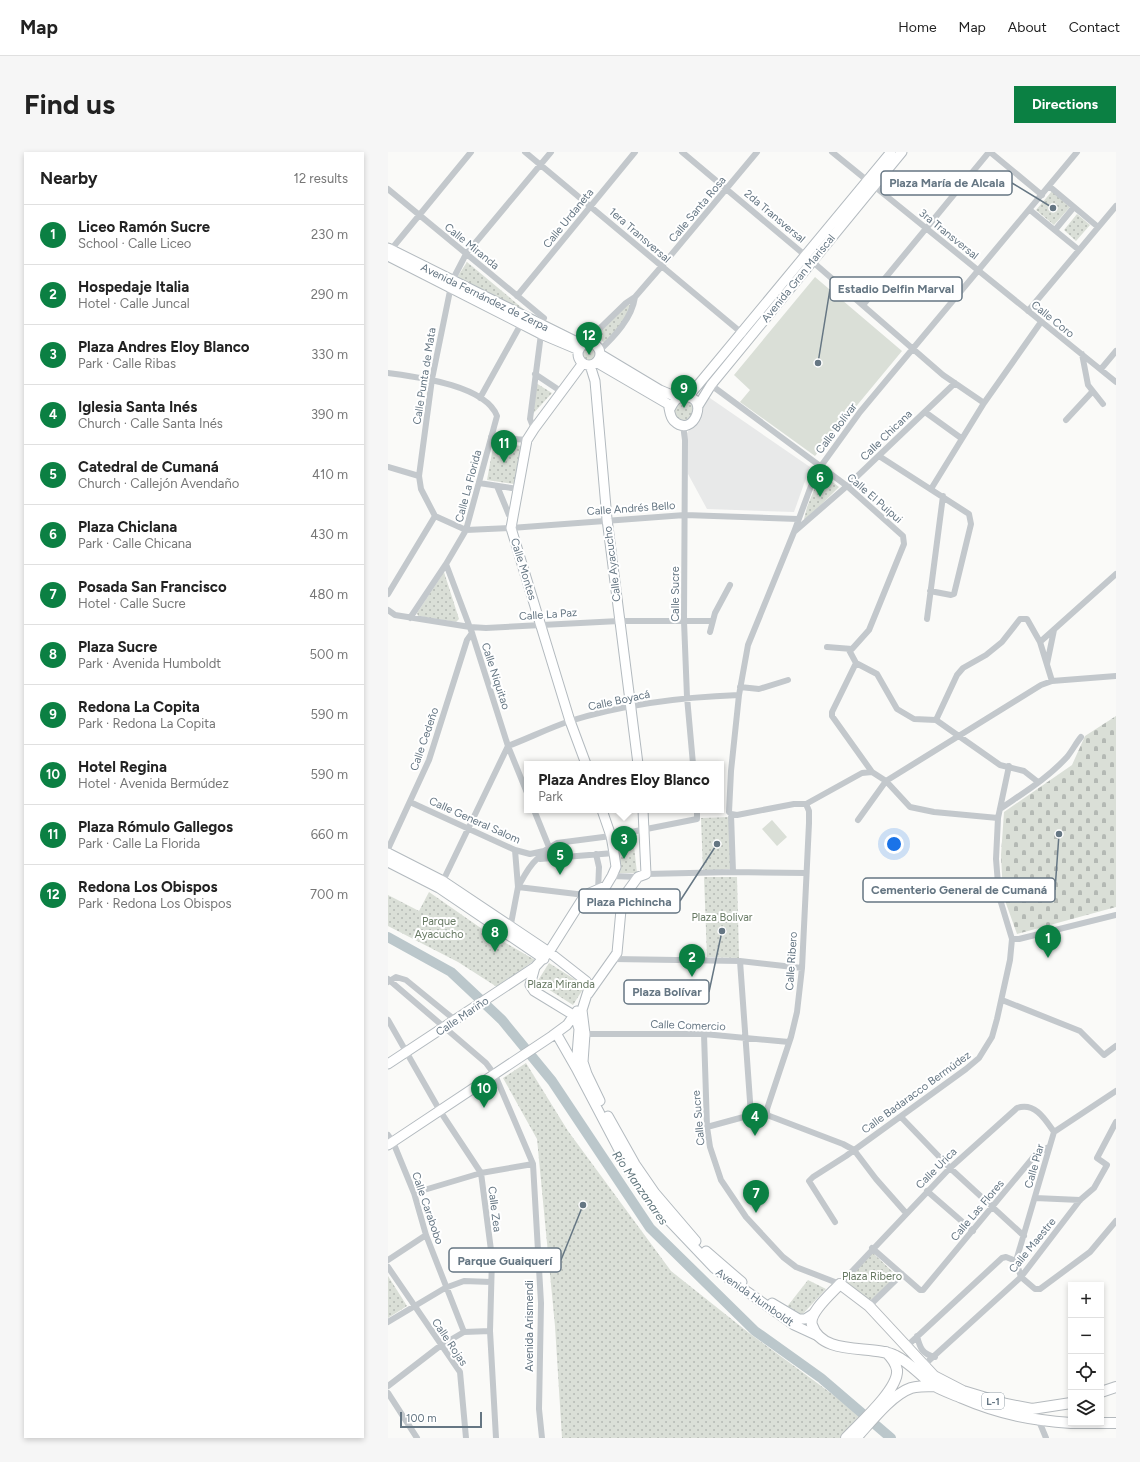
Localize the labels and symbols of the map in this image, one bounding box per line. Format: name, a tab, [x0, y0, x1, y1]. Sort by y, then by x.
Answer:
callout: Plaza María de Alcala	[881, 171, 1012, 195]
street label: Calle Santa Rosa	[666, 174, 729, 245]
text: Plaza María de Alcala	[889, 176, 1005, 190]
street label: Calle Urdaneta	[541, 186, 596, 251]
street label: 2da Transversal	[742, 187, 808, 246]
street label: 1era Transversal	[606, 205, 673, 266]
street label: 3ra Transversal	[916, 206, 981, 262]
street label: Calle Miranda	[442, 220, 502, 272]
street label: Avenida Gran Mariscal	[759, 232, 838, 325]
street label: Avenida Fernández de Zerpa	[419, 261, 551, 334]
callout: Estadio Delfin Marval	[830, 277, 962, 301]
text: Estadio Delfin Marval	[838, 282, 954, 296]
street label: Calle Coro	[1029, 298, 1077, 341]
pin: 12	[576, 322, 602, 355]
street label: Calle Punta de Mata	[410, 327, 439, 425]
pin: 9	[671, 375, 697, 408]
street label: Calle Bolívar	[813, 400, 860, 456]
street label: Calle Chicana	[858, 407, 915, 463]
pin: 11	[491, 430, 517, 463]
street label: Calle La Florida	[453, 449, 484, 524]
pin: 6	[807, 464, 833, 497]
street label: Calle El Puipui	[844, 471, 905, 526]
street label: Calle Andrés Bello	[586, 499, 676, 518]
street label: Calle Ayacucho	[601, 525, 624, 603]
street label: Calle Montes	[508, 537, 539, 602]
street label: Calle Sucre	[669, 566, 682, 622]
street label: Calle La Paz	[518, 606, 578, 623]
street label: Calle Niquitao	[479, 641, 512, 711]
street label: Calle Boyacá	[587, 688, 651, 713]
street label: Calle Cedeño	[408, 706, 441, 772]
street label: Calle General Salom	[427, 794, 522, 846]
pin: 3	[611, 826, 637, 859]
your location	[884, 834, 904, 854]
pin: 5	[547, 842, 573, 875]
callout: Cementerio General de Cumaná	[863, 878, 1055, 902]
text: Cementerio General de Cumaná	[871, 883, 1047, 897]
callout: Plaza Pichincha	[579, 889, 680, 913]
text: Plaza Pichincha	[586, 895, 672, 909]
park label: Plaza Bolivar	[691, 911, 753, 924]
park label: Parque Ayacucho	[414, 915, 464, 941]
pin: 8	[482, 919, 508, 952]
pin: 1	[1035, 925, 1061, 958]
street label: Calle Ribero	[783, 931, 800, 991]
pin: 2	[679, 944, 705, 977]
park label: Plaza Miranda	[527, 978, 595, 991]
callout: Plaza Bolívar	[624, 980, 709, 1004]
text: Plaza Bolívar	[632, 985, 702, 999]
street label: Calle Mariño	[433, 994, 491, 1039]
street label: Calle Comercio	[650, 1018, 726, 1033]
street label: Calle Badaracco Bermúdez	[859, 1048, 973, 1136]
pin: 10	[471, 1075, 497, 1108]
street label: Calle Sucre	[690, 1090, 707, 1146]
pin: 4	[742, 1103, 768, 1136]
street label: Calle Piar	[1022, 1142, 1047, 1190]
street label: Calle Urica	[913, 1145, 960, 1192]
water label: Río Manzanares	[609, 1148, 671, 1228]
street label: Calle Carabobo	[409, 1170, 446, 1246]
street label: Calle Las Flores	[948, 1177, 1007, 1244]
pin: 7	[743, 1180, 769, 1213]
street label: Calle Zea	[485, 1186, 504, 1233]
street label: Calle Maestre	[1006, 1215, 1059, 1275]
callout: Parque Guaiquerí	[449, 1248, 561, 1272]
text: Parque Guaiquerí	[457, 1254, 553, 1268]
street label: Avenida Humboldt	[713, 1266, 796, 1329]
park label: Plaza Ribero	[842, 1270, 902, 1283]
street label: Avenida Arismendi	[523, 1280, 536, 1372]
street label: Calle Rojas	[429, 1316, 470, 1368]
road number: L-1	[982, 1393, 1004, 1409]
scale bar	[400, 1410, 482, 1429]

